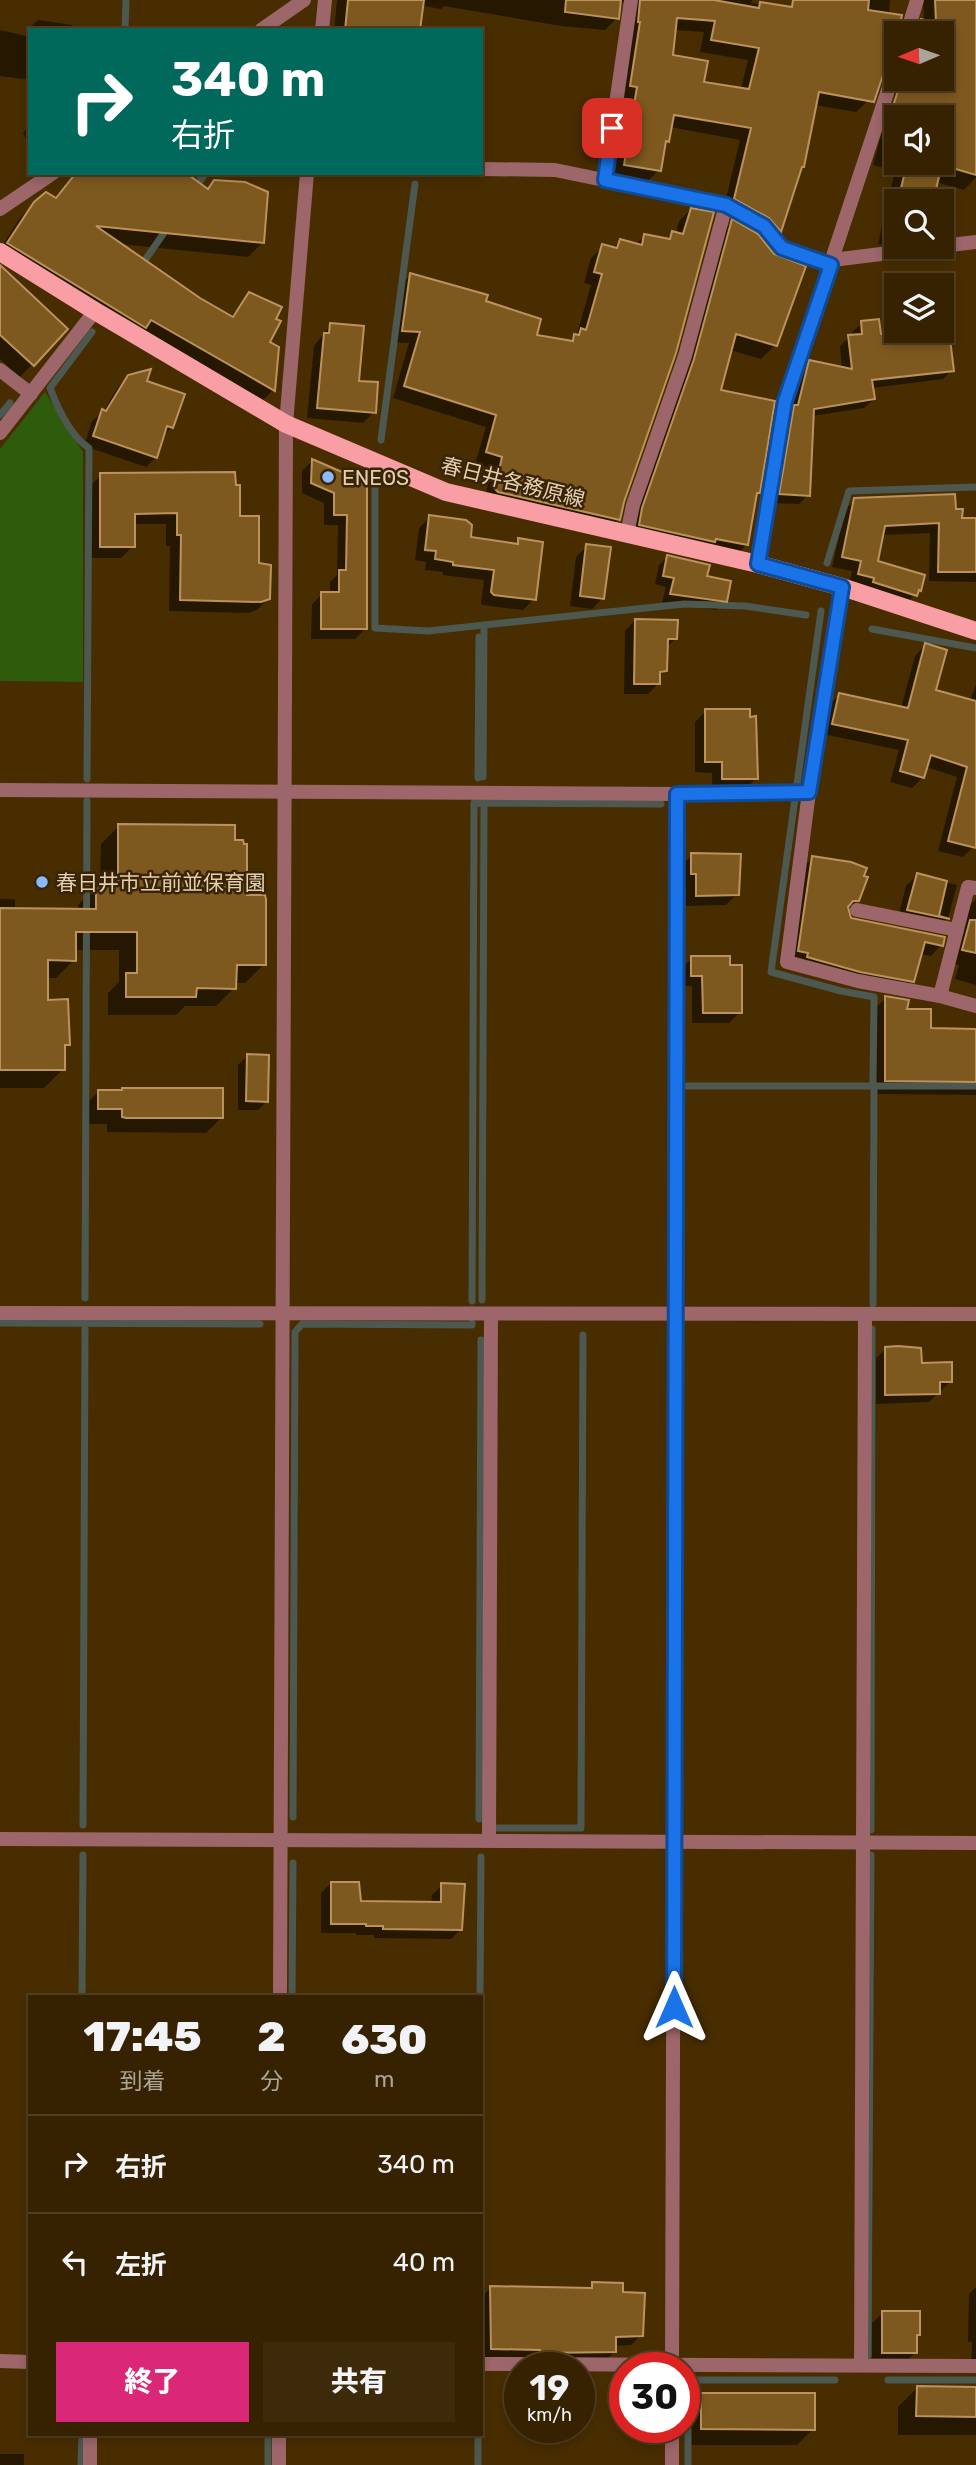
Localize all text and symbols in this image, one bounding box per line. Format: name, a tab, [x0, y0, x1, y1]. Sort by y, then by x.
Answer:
north arrow	[884, 21, 954, 91]
map controls	[884, 21, 954, 343]
text: 340 m	[171, 50, 325, 108]
icon: right	[56, 56, 147, 147]
pin	[582, 98, 642, 158]
button: sound	[884, 105, 954, 175]
icon: arrive	[593, 109, 631, 147]
text: 右折	[171, 116, 235, 154]
button: search	[884, 189, 954, 259]
button: layers	[884, 273, 954, 343]
street label: 春日井各務原線	[439, 452, 587, 512]
place label: ENEOS	[342, 465, 409, 490]
marker: ENEOS	[320, 469, 336, 485]
place label: 春日井市立前並保育園	[56, 870, 266, 895]
marker: 春日井市立前並保育園	[34, 874, 50, 890]
position arrow	[637, 1970, 711, 2044]
text: 17:45	[84, 2012, 202, 2062]
text: 2	[257, 2012, 286, 2062]
text: 630	[341, 2015, 427, 2065]
text: m	[374, 2065, 395, 2093]
text: 到着	[120, 2067, 166, 2095]
text: 分	[260, 2067, 283, 2095]
icon: right	[56, 2145, 94, 2183]
text: 340 m	[377, 2149, 455, 2180]
text: 右折	[115, 2152, 167, 2183]
icon: left	[56, 2243, 94, 2281]
text: 40 m	[393, 2247, 455, 2278]
text: 左折	[115, 2250, 167, 2281]
button: 終了	[56, 2342, 249, 2422]
button: 共有	[263, 2342, 455, 2422]
speed limit sign: 30	[609, 2352, 700, 2443]
text: 19	[530, 2367, 569, 2409]
text: km/h	[527, 2404, 572, 2426]

